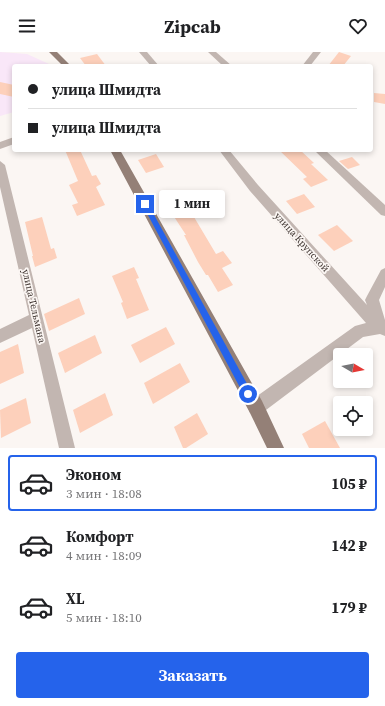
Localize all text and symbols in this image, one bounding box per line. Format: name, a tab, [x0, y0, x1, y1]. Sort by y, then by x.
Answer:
text: Zipcab	[164, 14, 221, 39]
icon: menu	[16, 15, 38, 37]
icon: heart	[347, 15, 369, 37]
text: улица Шмидта	[52, 79, 161, 100]
text: улица Шмидта	[52, 117, 161, 138]
callout: 1 мин	[159, 190, 225, 218]
route end	[136, 195, 154, 213]
text: 1 мин	[174, 195, 210, 212]
street label: улица Крупской	[272, 209, 333, 275]
street label: улица Тельмана	[19, 268, 49, 345]
north arrow	[333, 348, 373, 388]
map controls	[333, 348, 373, 436]
route start	[239, 385, 257, 403]
button: locate	[333, 396, 373, 436]
text: Эконом	[66, 464, 121, 485]
icon: car	[18, 465, 54, 501]
text: 105 ₽	[331, 473, 367, 494]
text: 3 мин · 18:08	[66, 485, 142, 502]
text: Комфорт	[66, 526, 134, 547]
icon: car	[18, 527, 54, 563]
text: 142 ₽	[331, 535, 367, 556]
text: 4 мин · 18:09	[66, 547, 142, 564]
text: XL	[66, 588, 85, 609]
icon: car	[18, 589, 54, 625]
text: 179 ₽	[331, 597, 367, 618]
text: 5 мин · 18:10	[66, 609, 142, 626]
button: Заказать	[16, 652, 369, 698]

